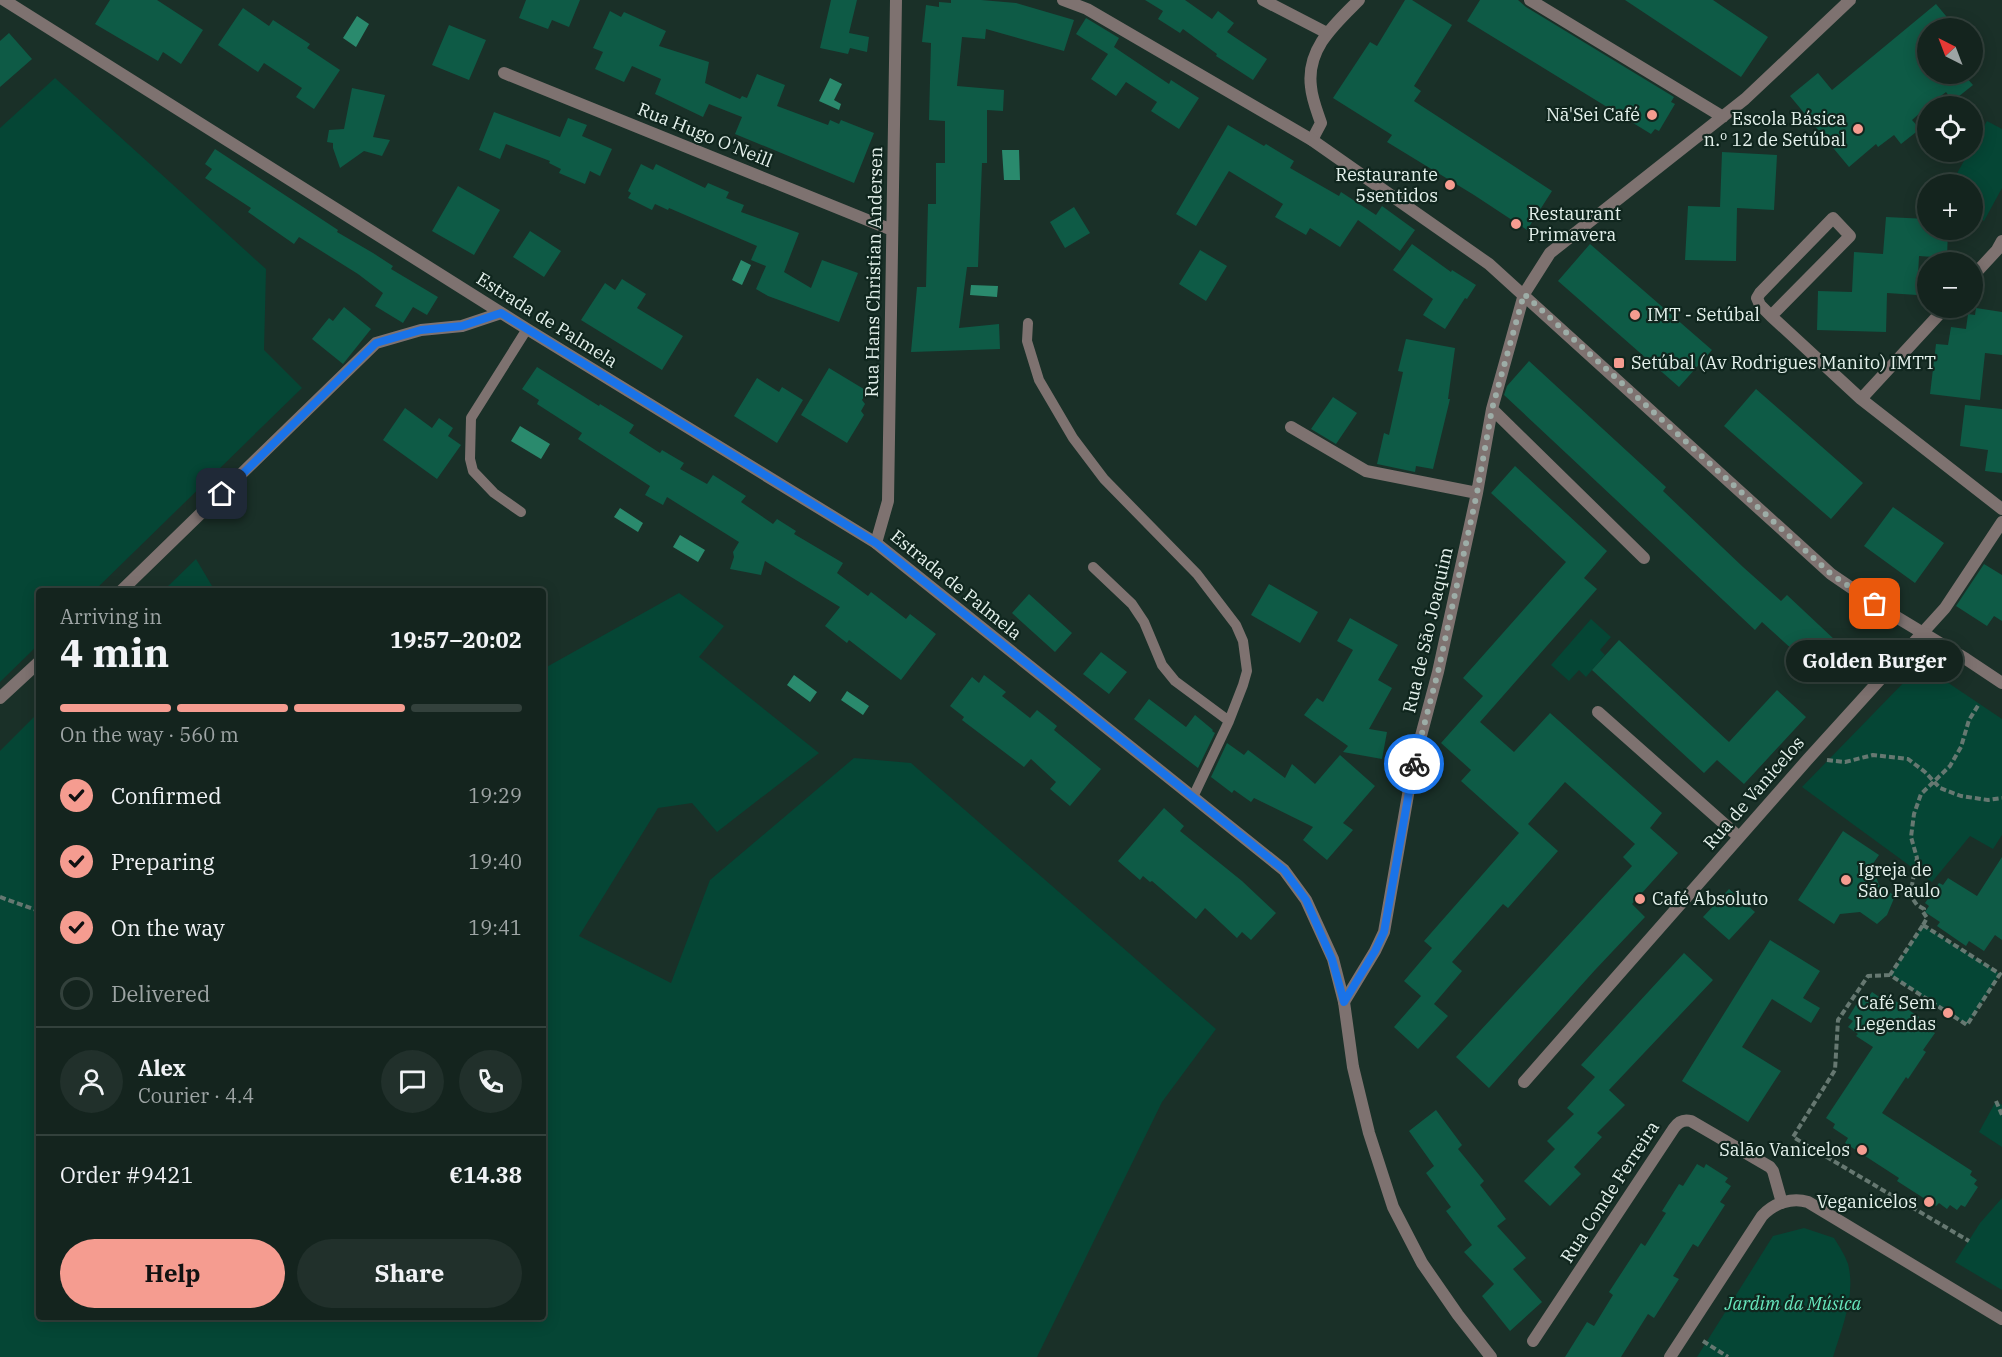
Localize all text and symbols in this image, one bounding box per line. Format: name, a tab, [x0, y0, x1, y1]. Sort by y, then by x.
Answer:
north arrow	[1917, 18, 1983, 84]
map controls	[1917, 18, 1983, 318]
button: locate	[1917, 96, 1983, 162]
street label: Rua Hugo O'Neill	[634, 97, 776, 172]
place label: Nã'Sei Café	[1546, 103, 1640, 126]
place label: Escola Básica n.º 12 de Setúbal	[1704, 107, 1846, 151]
marker: Nã'Sei Café	[1645, 108, 1659, 122]
marker: Escola Básica n.º 12 de Setúbal	[1851, 122, 1865, 136]
street label: Rua Hans Christian Andersen	[860, 146, 887, 398]
place label: Restaurante 5sentidos	[1335, 163, 1438, 207]
button: +	[1917, 174, 1983, 240]
marker: Restaurante 5sentidos	[1443, 178, 1457, 192]
place label: Restaurant Primavera	[1528, 202, 1621, 246]
marker: Restaurant Primavera	[1509, 217, 1523, 231]
button: −	[1917, 252, 1983, 318]
street label: Estrada de Palmela	[472, 267, 622, 372]
place label: IMT - Setúbal	[1647, 303, 1760, 326]
marker: IMT - Setúbal	[1628, 308, 1642, 322]
place label: Setúbal (Av Rodrigues Manito) IMTT	[1631, 351, 1936, 374]
marker: Setúbal (Av Rodrigues Manito) IMTT	[1612, 356, 1626, 370]
pin	[196, 468, 247, 519]
icon: home	[205, 477, 238, 510]
street label: Estrada de Palmela	[886, 525, 1027, 645]
street label: Rua de São Joaquim	[1397, 545, 1458, 715]
pin	[1849, 578, 1900, 629]
icon: bag	[1858, 587, 1891, 620]
text: Arriving in	[60, 603, 162, 630]
text: 19:57–20:02	[390, 625, 522, 654]
text: 4 min	[60, 627, 169, 678]
callout: Golden Burger	[1786, 640, 1964, 682]
text: Golden Burger	[1802, 647, 1947, 674]
text: On the way · 560 m	[60, 721, 239, 748]
street label: Rua de Vanicelos	[1698, 731, 1809, 854]
courier	[1384, 734, 1444, 794]
icon: bike	[1398, 748, 1431, 781]
icon: check	[60, 779, 93, 812]
text: Confirmed	[111, 781, 222, 810]
text: 19:29	[468, 782, 522, 809]
icon: check	[60, 845, 93, 878]
text: Preparing	[111, 847, 215, 876]
text: 19:40	[468, 848, 522, 875]
place label: Igreja de São Paulo	[1858, 858, 1940, 902]
marker: Igreja de São Paulo	[1839, 873, 1853, 887]
place label: Café Absoluto	[1652, 887, 1768, 910]
marker: Café Absoluto	[1633, 892, 1647, 906]
icon: check	[60, 911, 93, 944]
text: On the way	[111, 913, 225, 942]
text: 19:41	[468, 914, 522, 941]
text: Delivered	[111, 979, 210, 1008]
place label: Café Sem Legendas	[1855, 991, 1936, 1035]
marker: Café Sem Legendas	[1941, 1006, 1955, 1020]
button: person	[60, 1050, 123, 1113]
button: chat	[381, 1050, 444, 1113]
button: phone	[459, 1050, 522, 1113]
text: Alex	[138, 1053, 186, 1082]
text: Courier · 4.4	[138, 1082, 254, 1109]
street label: Rua Conde Ferreira	[1555, 1116, 1664, 1267]
place label: Salão Vanicelos	[1719, 1138, 1850, 1161]
marker: Salão Vanicelos	[1855, 1143, 1869, 1157]
text: Order #9421	[60, 1160, 194, 1189]
text: €14.38	[449, 1160, 522, 1189]
place label: Veganicelos	[1817, 1190, 1917, 1213]
marker: Veganicelos	[1922, 1195, 1936, 1209]
button: Help	[60, 1239, 285, 1308]
button: Share	[297, 1239, 522, 1308]
park label: Jardim da Música	[1724, 1292, 1862, 1315]

